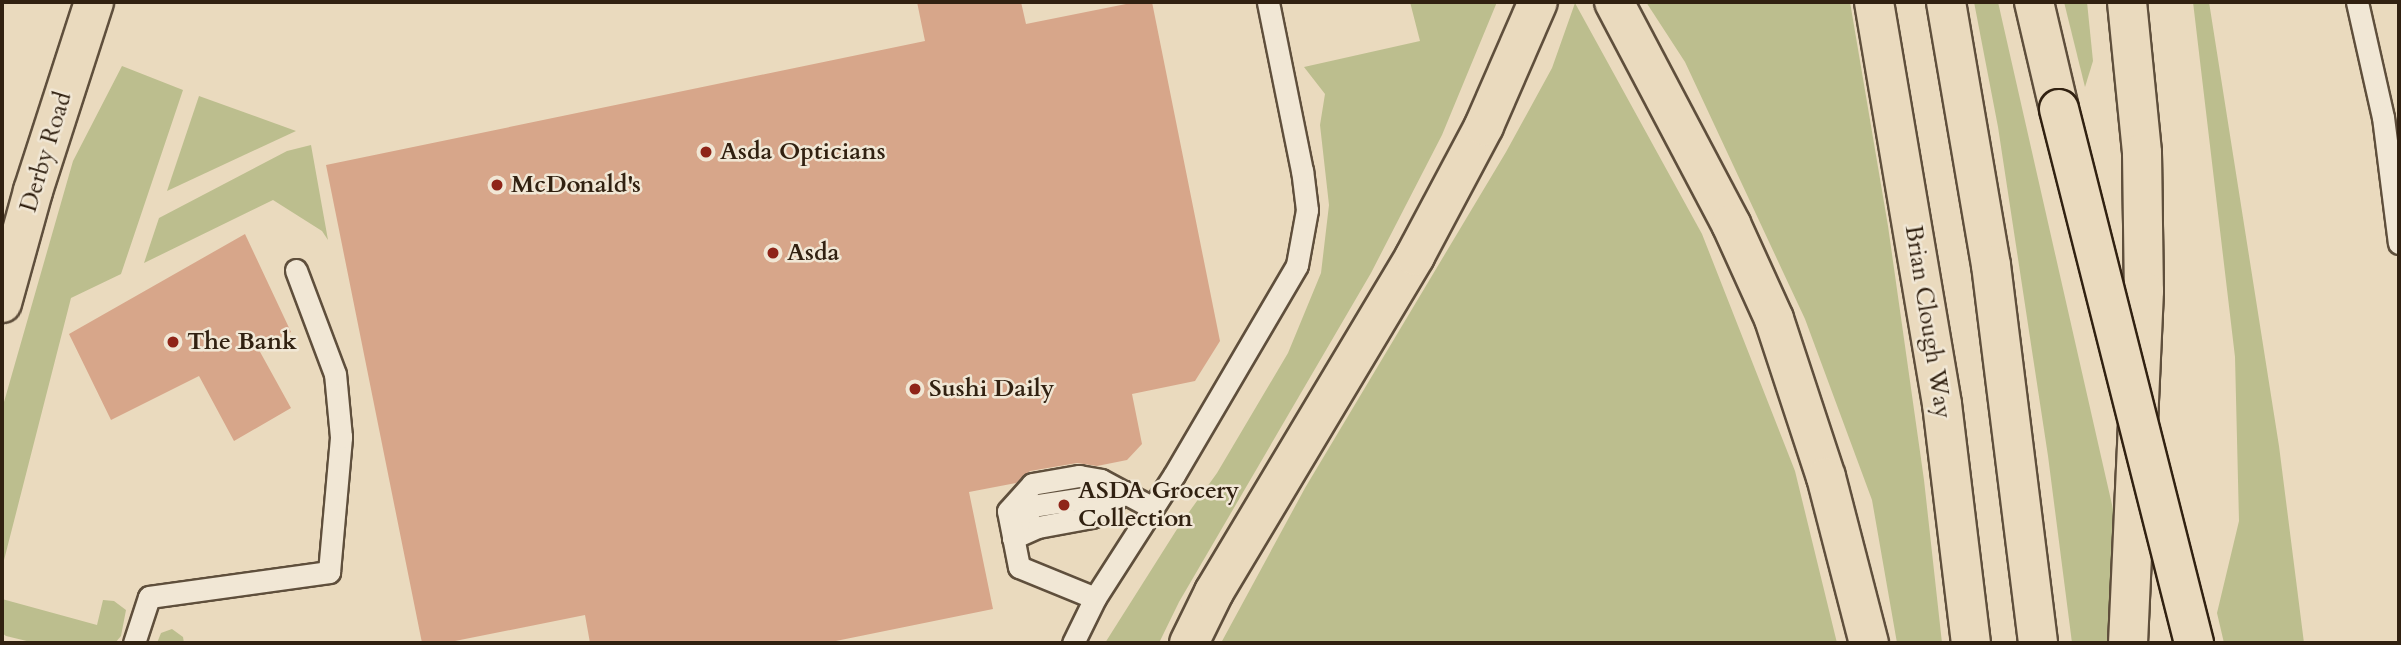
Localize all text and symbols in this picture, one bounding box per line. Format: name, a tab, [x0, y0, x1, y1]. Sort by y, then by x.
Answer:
street label: Derby Road	[14, 89, 78, 215]
place label: Asda Opticians	[720, 138, 886, 166]
marker: Asda Opticians	[698, 144, 714, 160]
place label: McDonald's	[511, 171, 641, 199]
marker: McDonald's	[489, 177, 505, 193]
street label: Brian Clough Way	[1898, 223, 1958, 421]
place label: Asda	[787, 239, 840, 267]
marker: Asda	[765, 245, 781, 261]
place label: The Bank	[187, 328, 297, 356]
marker: The Bank	[165, 334, 181, 350]
place label: Sushi Daily	[929, 375, 1054, 403]
marker: Sushi Daily	[907, 381, 923, 397]
place label: ASDA Grocery Collection	[1078, 477, 1239, 533]
marker: ASDA Grocery Collection	[1056, 497, 1072, 513]

